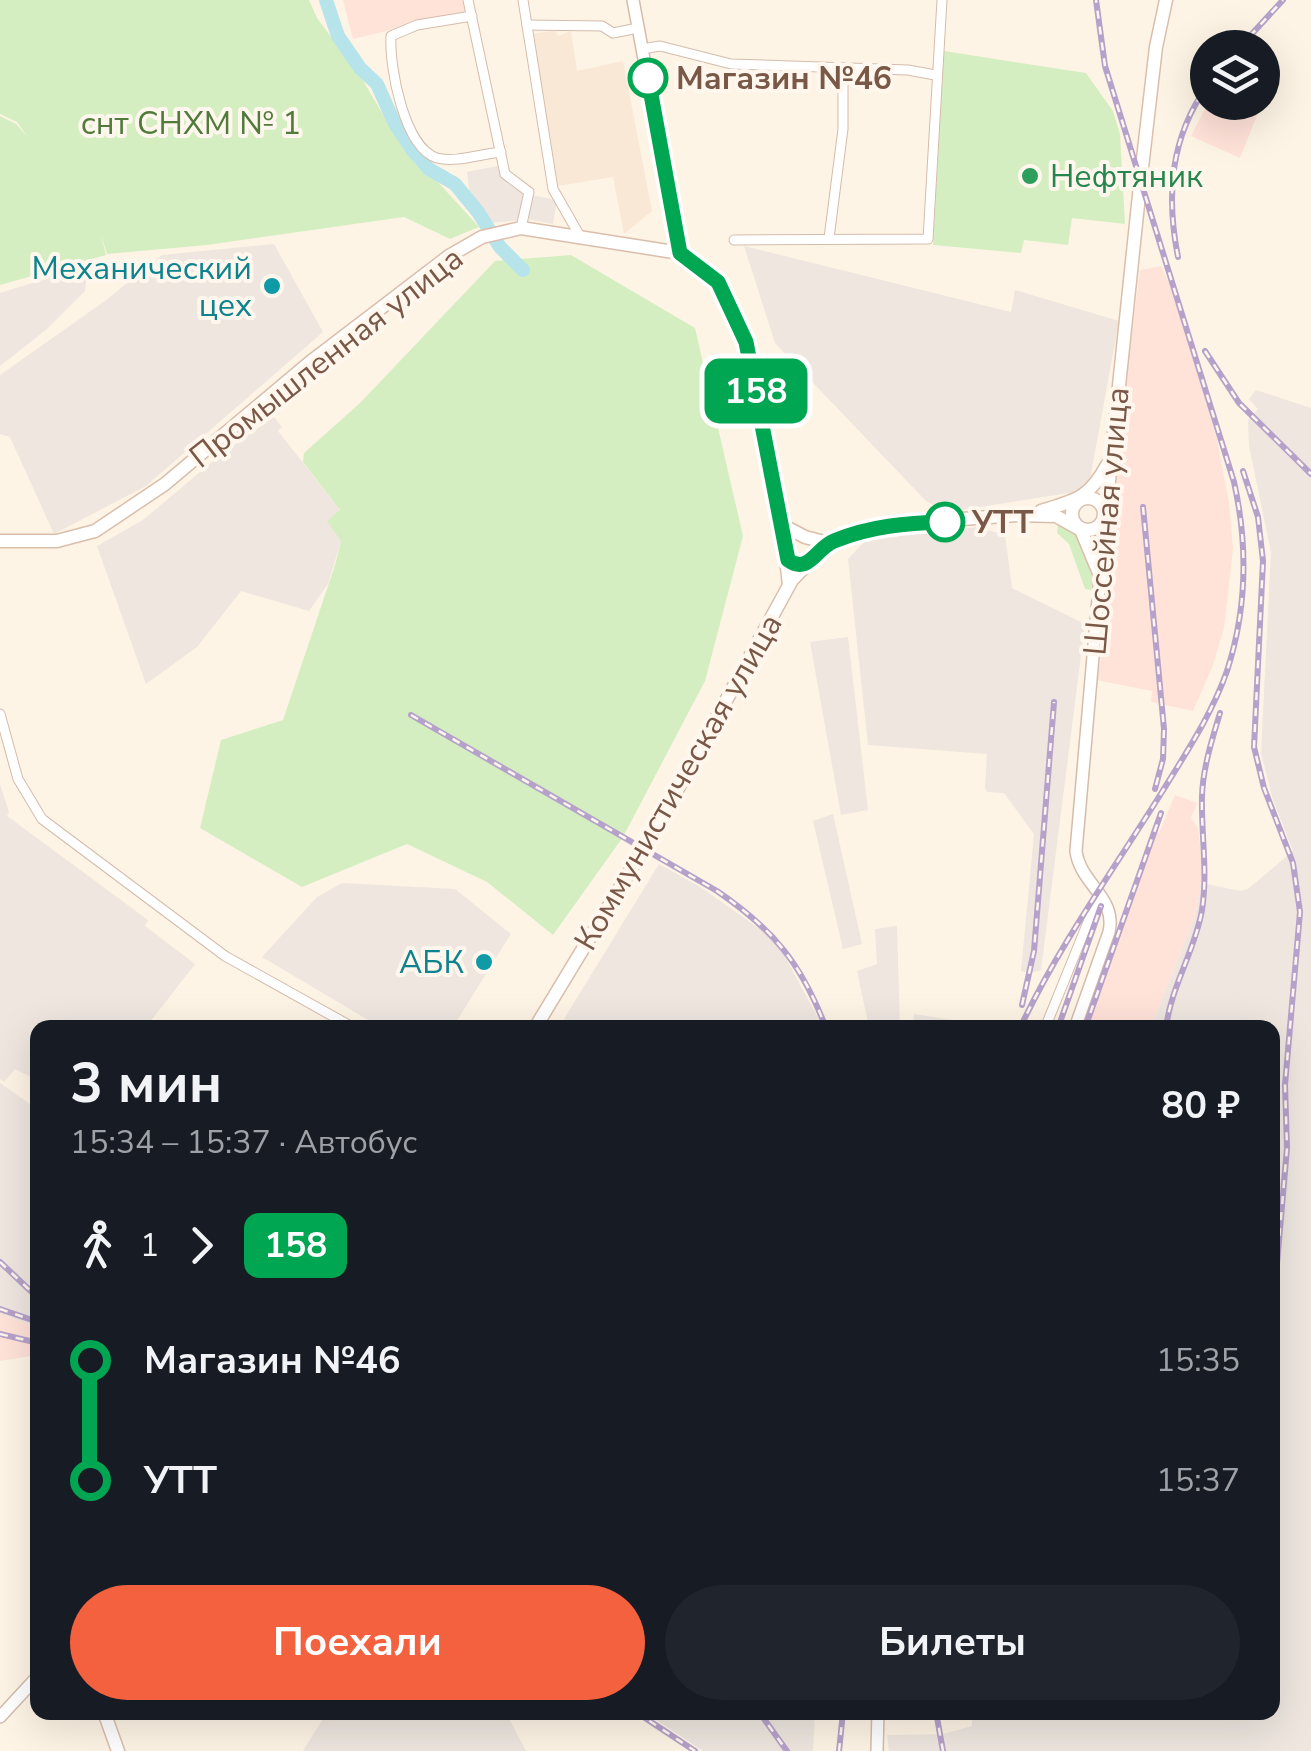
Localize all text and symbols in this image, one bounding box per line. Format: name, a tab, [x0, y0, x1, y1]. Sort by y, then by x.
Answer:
map controls	[1190, 30, 1280, 120]
button: layers	[1190, 30, 1280, 120]
place label: Магазин №46	[676, 57, 892, 100]
marker: Магазин №46	[629, 59, 667, 97]
park label: снт СНХМ № 1	[81, 102, 301, 145]
place label: Нефтяник	[1050, 155, 1203, 198]
marker: Нефтяник	[1019, 165, 1041, 187]
street label: Промышленная улица	[180, 237, 472, 478]
place label: Механический цех	[32, 247, 252, 327]
marker: Механический цех	[261, 275, 283, 297]
line badge: 158	[698, 358, 814, 424]
text: 158	[724, 368, 788, 415]
street label: Шоссейная улица	[1073, 385, 1140, 657]
place label: УТТ	[971, 501, 1033, 544]
marker: УТТ	[926, 503, 964, 541]
street label: Коммунистическая улица	[564, 606, 793, 958]
place label: АБК	[399, 941, 464, 984]
marker: АБК	[473, 951, 495, 973]
text: 3 мин	[70, 1046, 222, 1121]
text: 80 ₽	[1161, 1080, 1240, 1131]
text: 15:34 – 15:37 · Автобус	[70, 1121, 417, 1164]
icon: walk	[70, 1218, 125, 1273]
icon: forward	[174, 1218, 229, 1273]
text: 158	[264, 1222, 327, 1269]
text: 1	[140, 1224, 159, 1267]
text: Магазин №46	[144, 1335, 401, 1386]
text: 15:35	[1156, 1339, 1240, 1382]
text: УТТ	[144, 1455, 217, 1506]
text: 15:37	[1156, 1459, 1240, 1502]
button: Поехали	[70, 1585, 645, 1700]
button: Билеты	[665, 1585, 1240, 1700]

